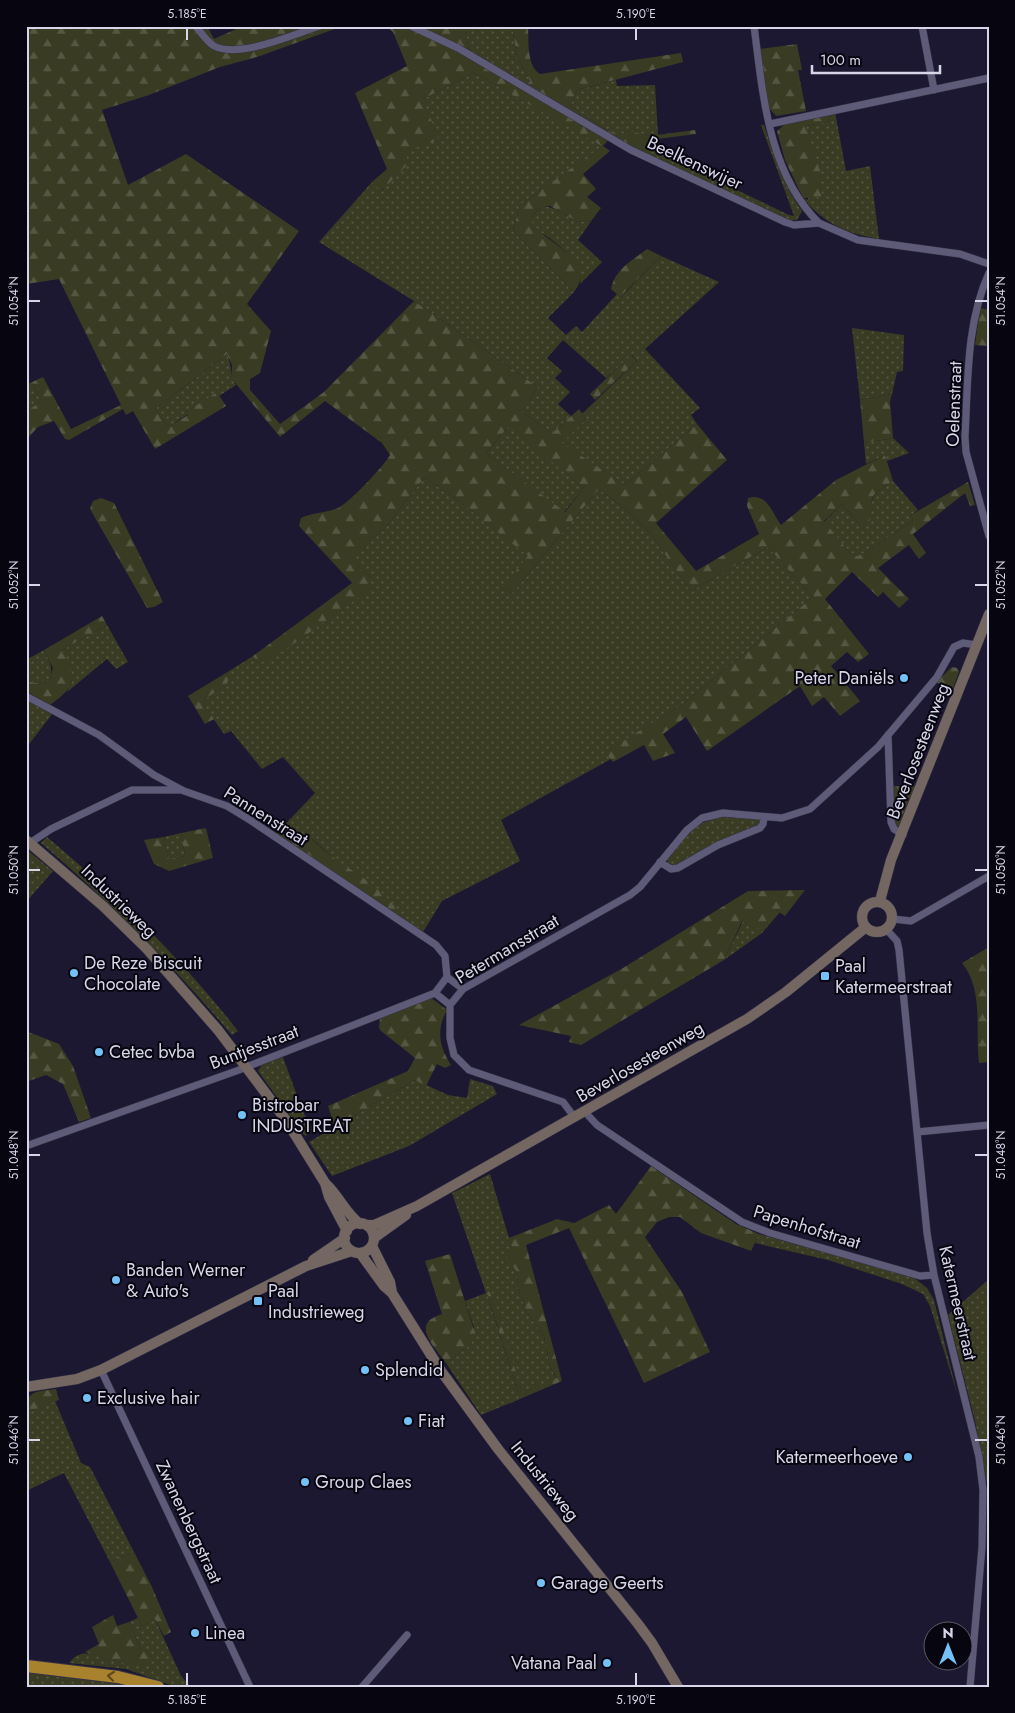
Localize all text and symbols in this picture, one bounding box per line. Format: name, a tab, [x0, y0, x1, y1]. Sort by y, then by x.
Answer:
text: 5.185°E	[167, 5, 207, 23]
text: 5.190°E	[616, 5, 656, 23]
scale bar	[812, 42, 940, 74]
text: 100 m	[820, 49, 861, 71]
street label: Beelkenswijer	[643, 129, 748, 197]
text: 51.054°N	[5, 276, 23, 326]
text: 51.054°N	[992, 276, 1010, 326]
street label: Oelenstraat	[940, 360, 969, 447]
text: 51.052°N	[5, 560, 23, 610]
text: 51.052°N	[992, 560, 1010, 610]
place label: Peter Daniëls	[795, 665, 894, 691]
marker: Peter Daniëls	[898, 672, 910, 684]
street label: Beverlosesteenweg	[880, 679, 956, 823]
street label: Pannenstraat	[219, 780, 314, 853]
text: 51.050°N	[5, 845, 23, 895]
text: 51.050°N	[992, 845, 1010, 895]
street label: Industrieweg	[75, 858, 163, 944]
street label: Petermansstraat	[450, 907, 564, 990]
place label: De Reze Biscuit Chocolate	[84, 950, 202, 997]
place label: Paal Katermeerstraat	[835, 953, 952, 1000]
marker: De Reze Biscuit Chocolate	[68, 967, 80, 979]
marker: Paal Katermeerstraat	[819, 970, 831, 982]
street label: Beverlosesteenweg	[571, 1015, 709, 1109]
street label: Buntjesstraat	[206, 1018, 303, 1076]
place label: Cetec bvba	[109, 1039, 195, 1065]
marker: Cetec bvba	[93, 1046, 105, 1058]
place label: Bistrobar INDUSTREAT	[252, 1092, 352, 1139]
marker: Bistrobar INDUSTREAT	[236, 1109, 248, 1121]
text: 51.048°N	[5, 1130, 23, 1180]
text: 51.048°N	[992, 1130, 1010, 1180]
street label: Papenhofstraat	[750, 1198, 864, 1256]
street label: Katermeerstraat	[932, 1243, 984, 1363]
place label: Banden Werner & Auto's	[126, 1257, 246, 1304]
marker: Banden Werner & Auto's	[110, 1274, 122, 1286]
place label: Paal Industrieweg	[268, 1278, 365, 1325]
marker: Paal Industrieweg	[252, 1295, 264, 1307]
place label: Splendid	[375, 1357, 443, 1383]
marker: Splendid	[359, 1364, 371, 1376]
place label: Exclusive hair	[97, 1385, 200, 1411]
marker: Exclusive hair	[81, 1392, 93, 1404]
place label: Fiat	[418, 1408, 445, 1434]
text: 51.046°N	[5, 1415, 23, 1465]
marker: Fiat	[402, 1415, 414, 1427]
text: 51.046°N	[992, 1415, 1010, 1465]
street label: Industrieweg	[505, 1435, 585, 1527]
place label: Katermeerhoeve	[775, 1444, 898, 1470]
marker: Katermeerhoeve	[902, 1451, 914, 1463]
street label: Zwanenbergstraat	[149, 1456, 229, 1588]
place label: Group Claes	[315, 1469, 411, 1495]
marker: Group Claes	[299, 1476, 311, 1488]
place label: Garage Geerts	[551, 1570, 664, 1596]
marker: Garage Geerts	[535, 1577, 547, 1589]
place label: Linea	[205, 1620, 245, 1646]
north arrow	[922, 1620, 972, 1670]
text: N	[942, 1623, 954, 1643]
marker: Linea	[189, 1627, 201, 1639]
place label: Vatana Paal	[511, 1650, 597, 1676]
marker: Vatana Paal	[601, 1657, 613, 1669]
one-way arrow	[106, 1671, 114, 1682]
text: 5.185°E	[167, 1691, 207, 1709]
text: 5.190°E	[616, 1691, 656, 1709]

